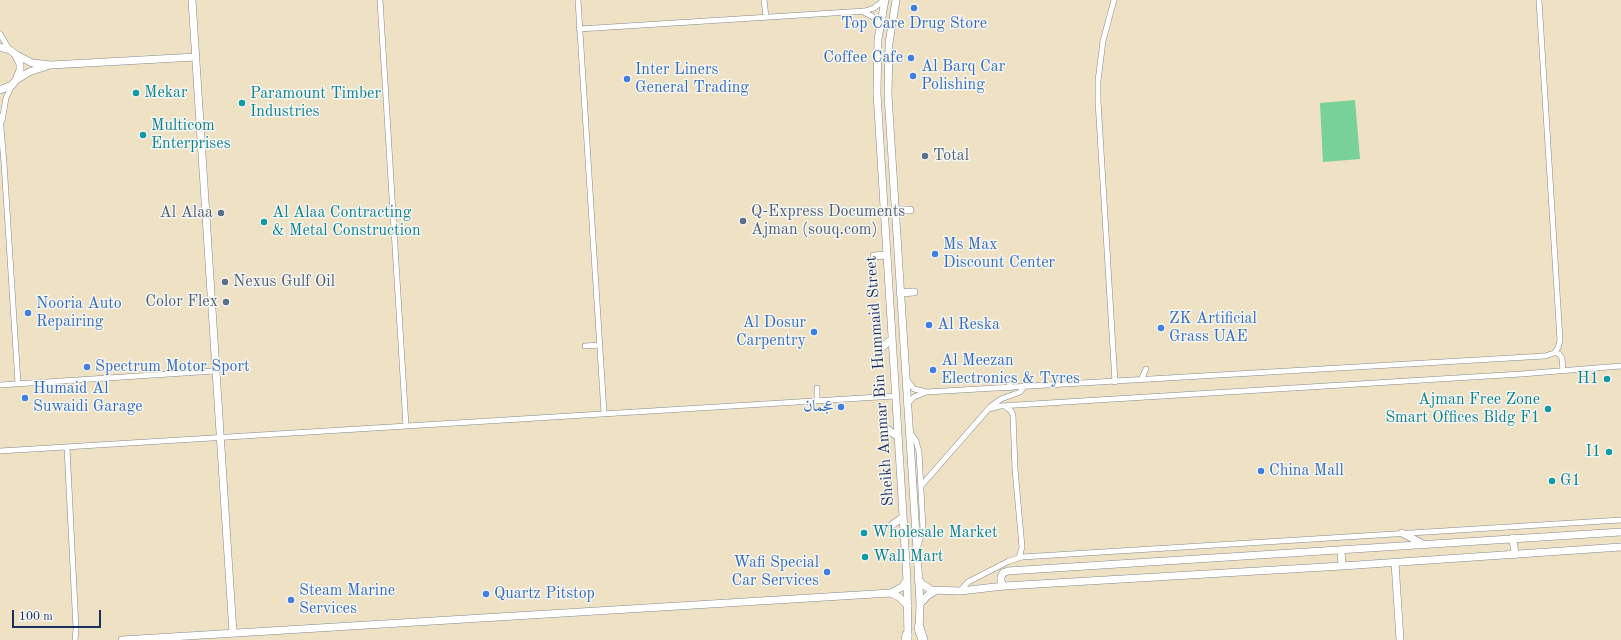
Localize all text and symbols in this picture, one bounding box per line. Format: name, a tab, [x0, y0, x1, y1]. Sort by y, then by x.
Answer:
marker: Top Care Drug Store	[909, 3, 919, 13]
place label: Top Care Drug Store	[841, 14, 987, 34]
place label: Coffee Cafe	[823, 48, 903, 68]
marker: Coffee Cafe	[906, 53, 916, 63]
place label: Al Barq Car Polishing	[921, 57, 1005, 95]
place label: Inter Liners General Trading	[635, 60, 749, 98]
marker: Al Barq Car Polishing	[908, 71, 918, 81]
marker: Inter Liners General Trading	[622, 74, 632, 84]
place label: Mekar	[144, 83, 188, 103]
place label: Paramount Timber Industries	[250, 84, 381, 122]
marker: Mekar	[131, 88, 141, 98]
marker: Paramount Timber Industries	[237, 98, 247, 108]
place label: Multicom Enterprises	[151, 116, 231, 154]
marker: Multicom Enterprises	[138, 130, 148, 140]
place label: Total	[933, 146, 969, 166]
marker: Total	[920, 151, 930, 161]
place label: Q-Express Documents Ajman (souq.com)	[751, 202, 905, 240]
place label: Al Alaa	[160, 203, 213, 223]
place label: Al Alaa Contracting & Metal Construction	[272, 203, 421, 241]
marker: Al Alaa	[216, 208, 226, 218]
marker: Q-Express Documents Ajman (souq.com)	[738, 216, 748, 226]
marker: Al Alaa Contracting & Metal Construction	[259, 217, 269, 227]
place label: Ms Max Discount Center	[943, 235, 1055, 273]
marker: Ms Max Discount Center	[930, 249, 940, 259]
street label: Sheikh Ammar Bin Hummaid Street	[862, 255, 898, 507]
place label: Nexus Gulf Oil	[233, 272, 335, 292]
marker: Nexus Gulf Oil	[220, 277, 230, 287]
place label: Color Flex	[145, 292, 218, 312]
place label: Nooria Auto Repairing	[36, 294, 122, 332]
marker: Color Flex	[221, 297, 231, 307]
marker: Nooria Auto Repairing	[23, 308, 33, 318]
place label: ZK Artificial Grass UAE	[1169, 309, 1257, 347]
place label: Al Dosur Carpentry	[736, 313, 806, 351]
place label: Al Reska	[937, 315, 1000, 335]
marker: Al Reska	[924, 320, 934, 330]
marker: ZK Artificial Grass UAE	[1156, 323, 1166, 333]
marker: Al Dosur Carpentry	[809, 327, 819, 337]
place label: Al Meezan Electronics & Tyres	[941, 351, 1080, 389]
place label: Spectrum Motor Sport	[95, 357, 250, 377]
marker: Spectrum Motor Sport	[82, 362, 92, 372]
marker: Al Meezan Electronics & Tyres	[928, 365, 938, 375]
place label: H1	[1577, 369, 1599, 389]
marker: H1	[1602, 374, 1612, 384]
place label: Humaid Al Suwaidi Garage	[33, 379, 143, 417]
place label: Ajman Free Zone Smart Offices Bldg F1	[1385, 390, 1540, 428]
marker: Humaid Al Suwaidi Garage	[20, 393, 30, 403]
place label: عجمان	[803, 397, 833, 417]
marker: عجمان	[836, 402, 846, 412]
marker: Ajman Free Zone Smart Offices Bldg F1	[1543, 404, 1553, 414]
place label: I1	[1585, 442, 1601, 462]
marker: I1	[1604, 447, 1614, 457]
place label: China Mall	[1269, 461, 1344, 481]
marker: China Mall	[1256, 466, 1266, 476]
place label: G1	[1560, 471, 1581, 491]
marker: G1	[1547, 476, 1557, 486]
place label: Wholesale Market	[872, 523, 998, 543]
marker: Wholesale Market	[859, 528, 869, 538]
place label: Wall Mart	[873, 547, 943, 567]
marker: Wall Mart	[860, 552, 870, 562]
place label: Wafi Special Car Services	[731, 553, 819, 591]
marker: Wafi Special Car Services	[822, 567, 832, 577]
place label: Steam Marine Services	[299, 581, 395, 619]
place label: Quartz Pitstop	[494, 584, 595, 604]
marker: Quartz Pitstop	[481, 589, 491, 599]
marker: Steam Marine Services	[286, 595, 296, 605]
scale bar	[14, 602, 103, 628]
text: 100 m	[19, 611, 53, 623]

